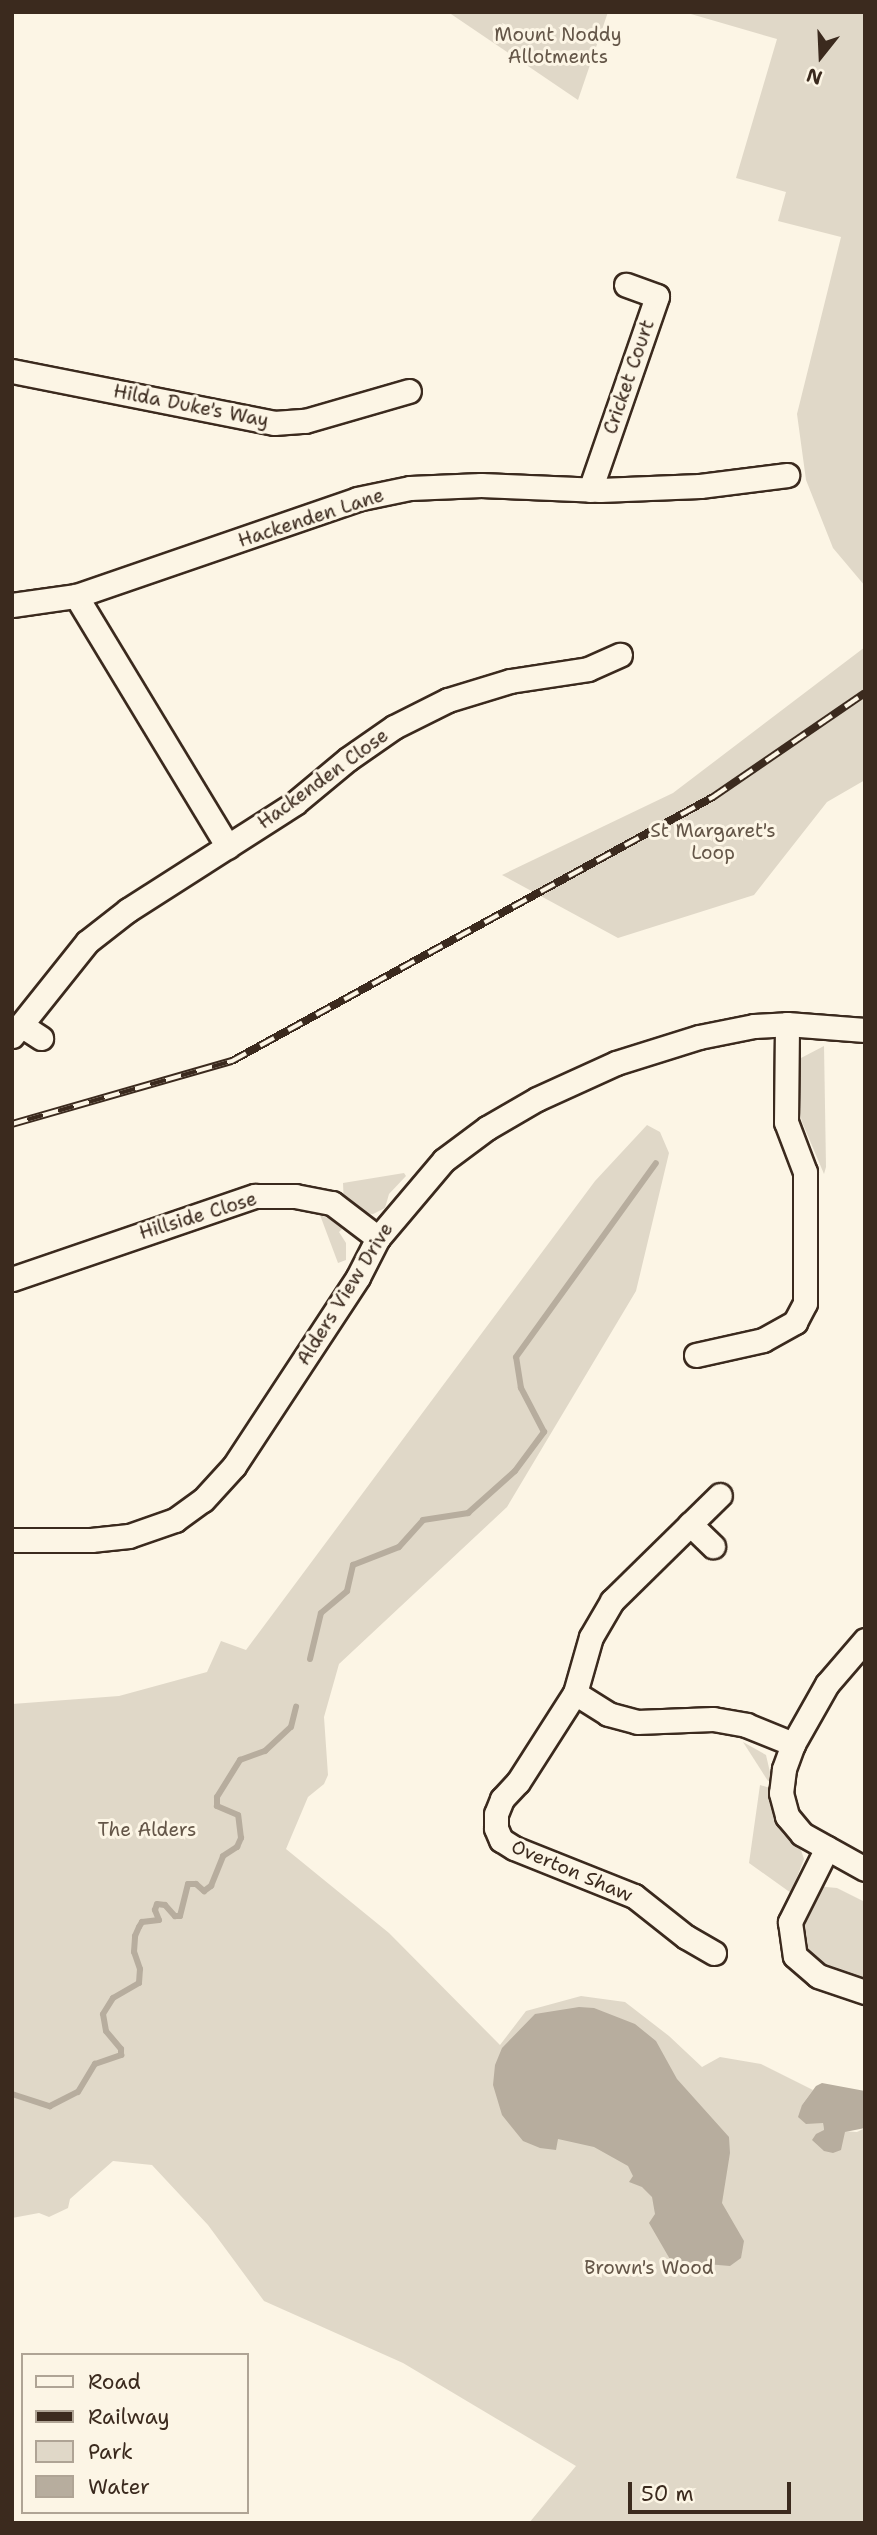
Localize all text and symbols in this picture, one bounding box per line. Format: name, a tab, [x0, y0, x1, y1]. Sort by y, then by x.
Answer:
north arrow	[786, 21, 856, 91]
park label: Mount Noddy Allotments	[494, 24, 622, 68]
text: N	[803, 62, 825, 91]
street label: Cricket Court	[599, 317, 659, 437]
street label: Hilda Duke's Way	[111, 380, 271, 432]
street label: Hackenden Lane	[235, 484, 387, 552]
street label: Hackenden Close	[253, 724, 393, 834]
park label: St Margaret's Loop	[650, 820, 776, 864]
street label: Hillside Close	[136, 1187, 260, 1245]
street label: Alders View Drive	[292, 1219, 398, 1369]
park label: The Alders	[98, 1819, 196, 1841]
street label: Overton Shaw	[508, 1835, 636, 1907]
park label: Brown's Wood	[584, 2257, 714, 2279]
legend	[21, 2353, 248, 2514]
text: Road	[88, 2368, 141, 2396]
text: Railway	[88, 2403, 170, 2431]
text: Park	[88, 2438, 133, 2466]
scale bar	[632, 2468, 795, 2512]
text: Water	[88, 2473, 150, 2501]
text: 50 m	[641, 2480, 694, 2508]

